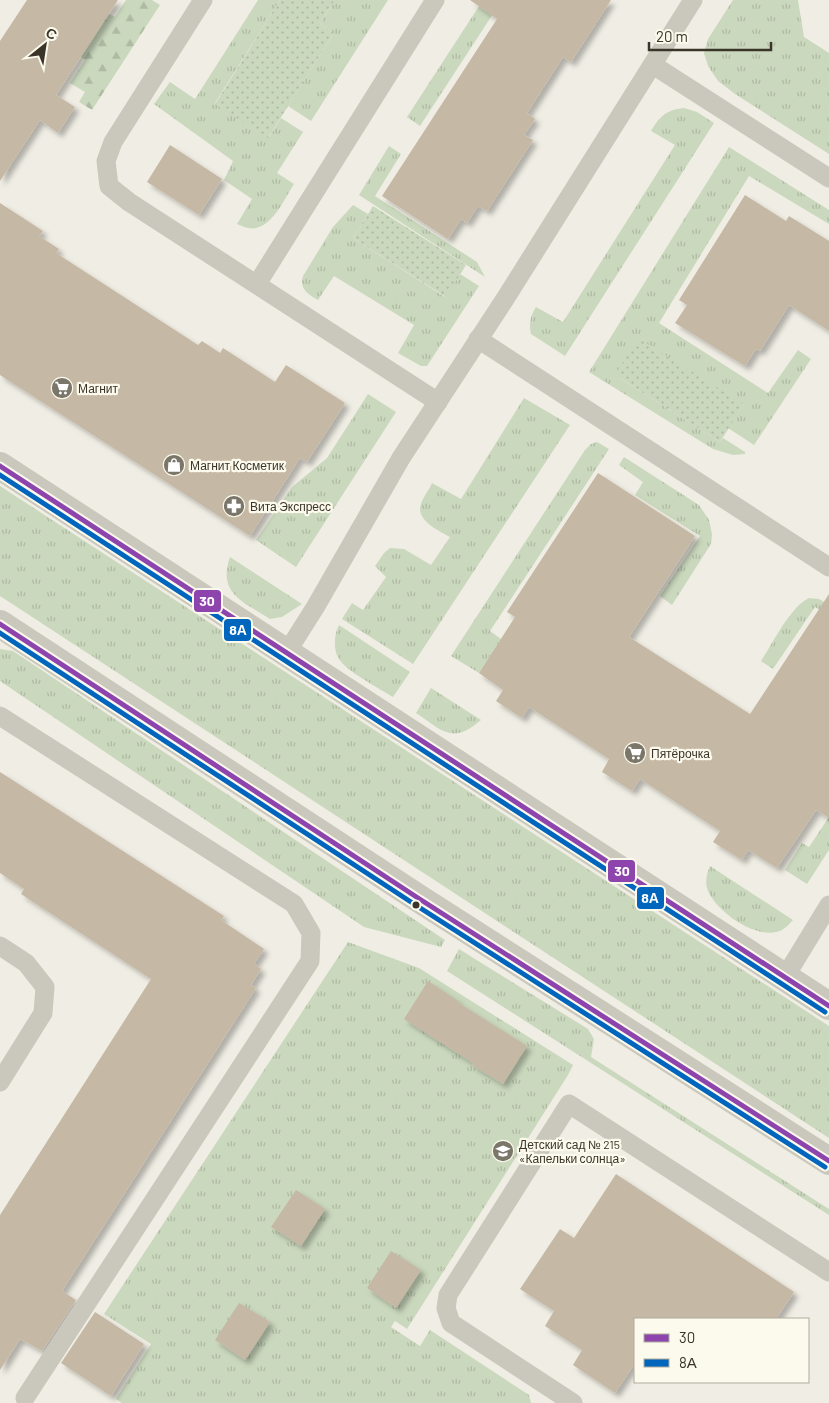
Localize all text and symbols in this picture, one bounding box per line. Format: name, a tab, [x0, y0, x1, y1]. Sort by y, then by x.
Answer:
north arrow	[20, 20, 70, 70]
scale bar	[649, 20, 772, 52]
text: С	[43, 23, 60, 43]
text: 20 m	[656, 27, 688, 45]
supermarket icon: Магнит	[50, 376, 74, 400]
place label: Магнит	[78, 381, 119, 395]
shop icon: Магнит Косметик	[162, 453, 186, 477]
place label: Магнит Косметик	[190, 458, 285, 472]
pharmacy icon: Вита Экспресс	[222, 494, 246, 518]
place label: Вита Экспресс	[250, 499, 331, 514]
line badge: 30	[193, 589, 222, 613]
text: 30	[199, 592, 215, 609]
line badge: 8А	[223, 618, 252, 642]
text: 8А	[229, 621, 247, 638]
supermarket icon: Пятёрочка	[623, 741, 647, 765]
place label: Пятёрочка	[651, 746, 710, 761]
line badge: 30	[607, 859, 636, 883]
text: 30	[614, 862, 630, 879]
line badge: 8А	[636, 886, 665, 910]
text: 8А	[641, 889, 659, 906]
unlabelled marker	[411, 900, 421, 910]
place label: Детский сад № 215 «Капельки солнца»	[519, 1137, 626, 1166]
school or university icon: Детский сад № 215 «Капельки солнца»	[491, 1139, 515, 1163]
legend	[634, 1318, 809, 1383]
text: 30	[679, 1328, 695, 1346]
text: 8А	[679, 1353, 697, 1371]

